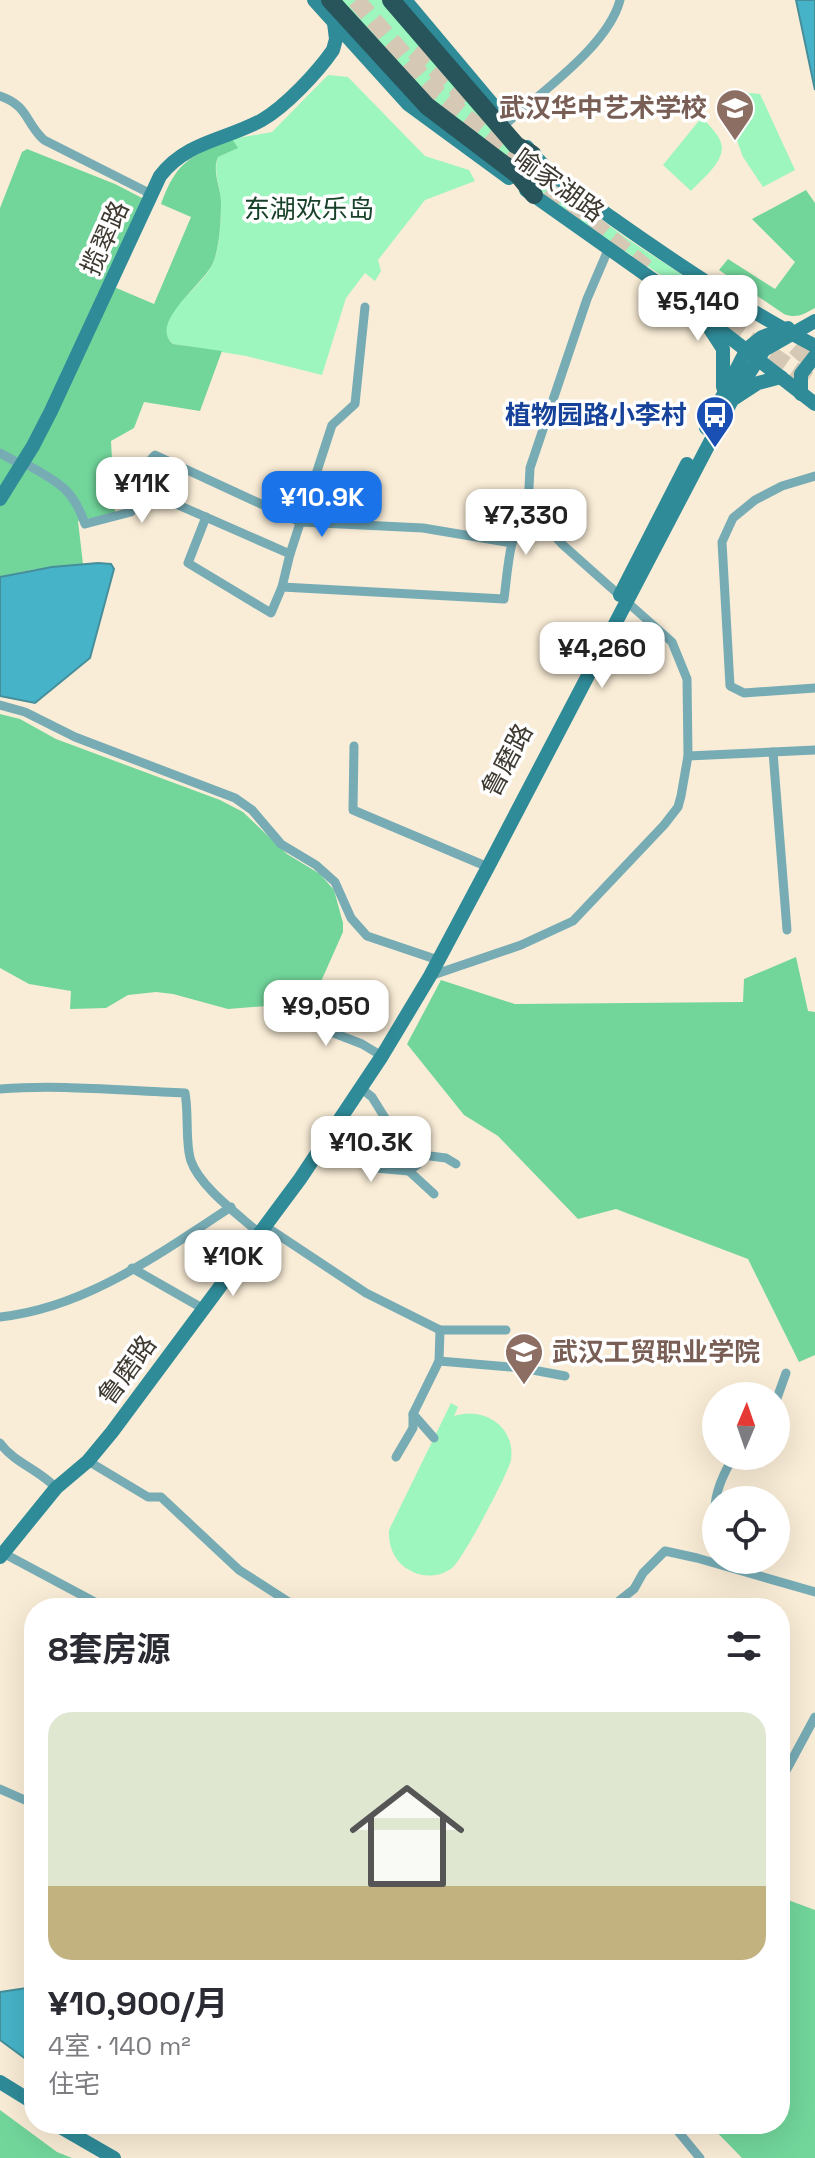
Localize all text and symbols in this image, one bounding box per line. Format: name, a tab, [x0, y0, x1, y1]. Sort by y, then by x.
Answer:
school or university icon: 武汉华中艺术学校	[714, 87, 756, 142]
place label: 武汉华中艺术学校	[499, 91, 707, 125]
street label: 喻家湖路	[507, 141, 611, 229]
park label: 东湖欢乐岛	[244, 192, 374, 226]
street label: 揽翠路	[74, 195, 136, 281]
pin: ¥5,140	[633, 275, 763, 343]
text: ¥5,140	[656, 284, 740, 318]
bus stop icon: 植物园路小李村	[694, 394, 736, 449]
place label: 植物园路小李村	[505, 398, 687, 432]
pin: ¥11K	[95, 457, 189, 525]
text: ¥11K	[114, 466, 170, 500]
pin: ¥10.9K	[257, 471, 387, 539]
text: ¥10.9K	[280, 480, 364, 514]
pin: ¥7,330	[461, 489, 591, 557]
text: ¥7,330	[484, 498, 568, 532]
pin: ¥4,260	[537, 622, 667, 690]
text: ¥4,260	[558, 631, 646, 665]
street label: 鲁磨路	[474, 718, 540, 802]
pin: ¥9,050	[261, 980, 391, 1048]
text: ¥9,050	[282, 989, 370, 1023]
pin: ¥10.3K	[306, 1116, 436, 1184]
text: ¥10.3K	[329, 1125, 413, 1159]
pin: ¥10K	[186, 1230, 280, 1298]
text: ¥10K	[203, 1239, 264, 1273]
street label: 鲁磨路	[90, 1328, 164, 1412]
school or university icon: 武汉工贸职业学院	[503, 1331, 545, 1386]
place label: 武汉工贸职业学院	[552, 1335, 760, 1369]
north arrow	[702, 1382, 790, 1470]
map controls	[702, 1382, 790, 1574]
button: locate	[702, 1486, 790, 1574]
icon: filters	[722, 1624, 766, 1668]
text: 8套房源	[48, 1628, 170, 1671]
icon: home	[335, 1764, 479, 1908]
text: ¥10,900/月	[48, 1982, 228, 2025]
text: 4室 · 140 m²	[48, 2029, 191, 2063]
text: 住宅	[48, 2067, 100, 2101]

